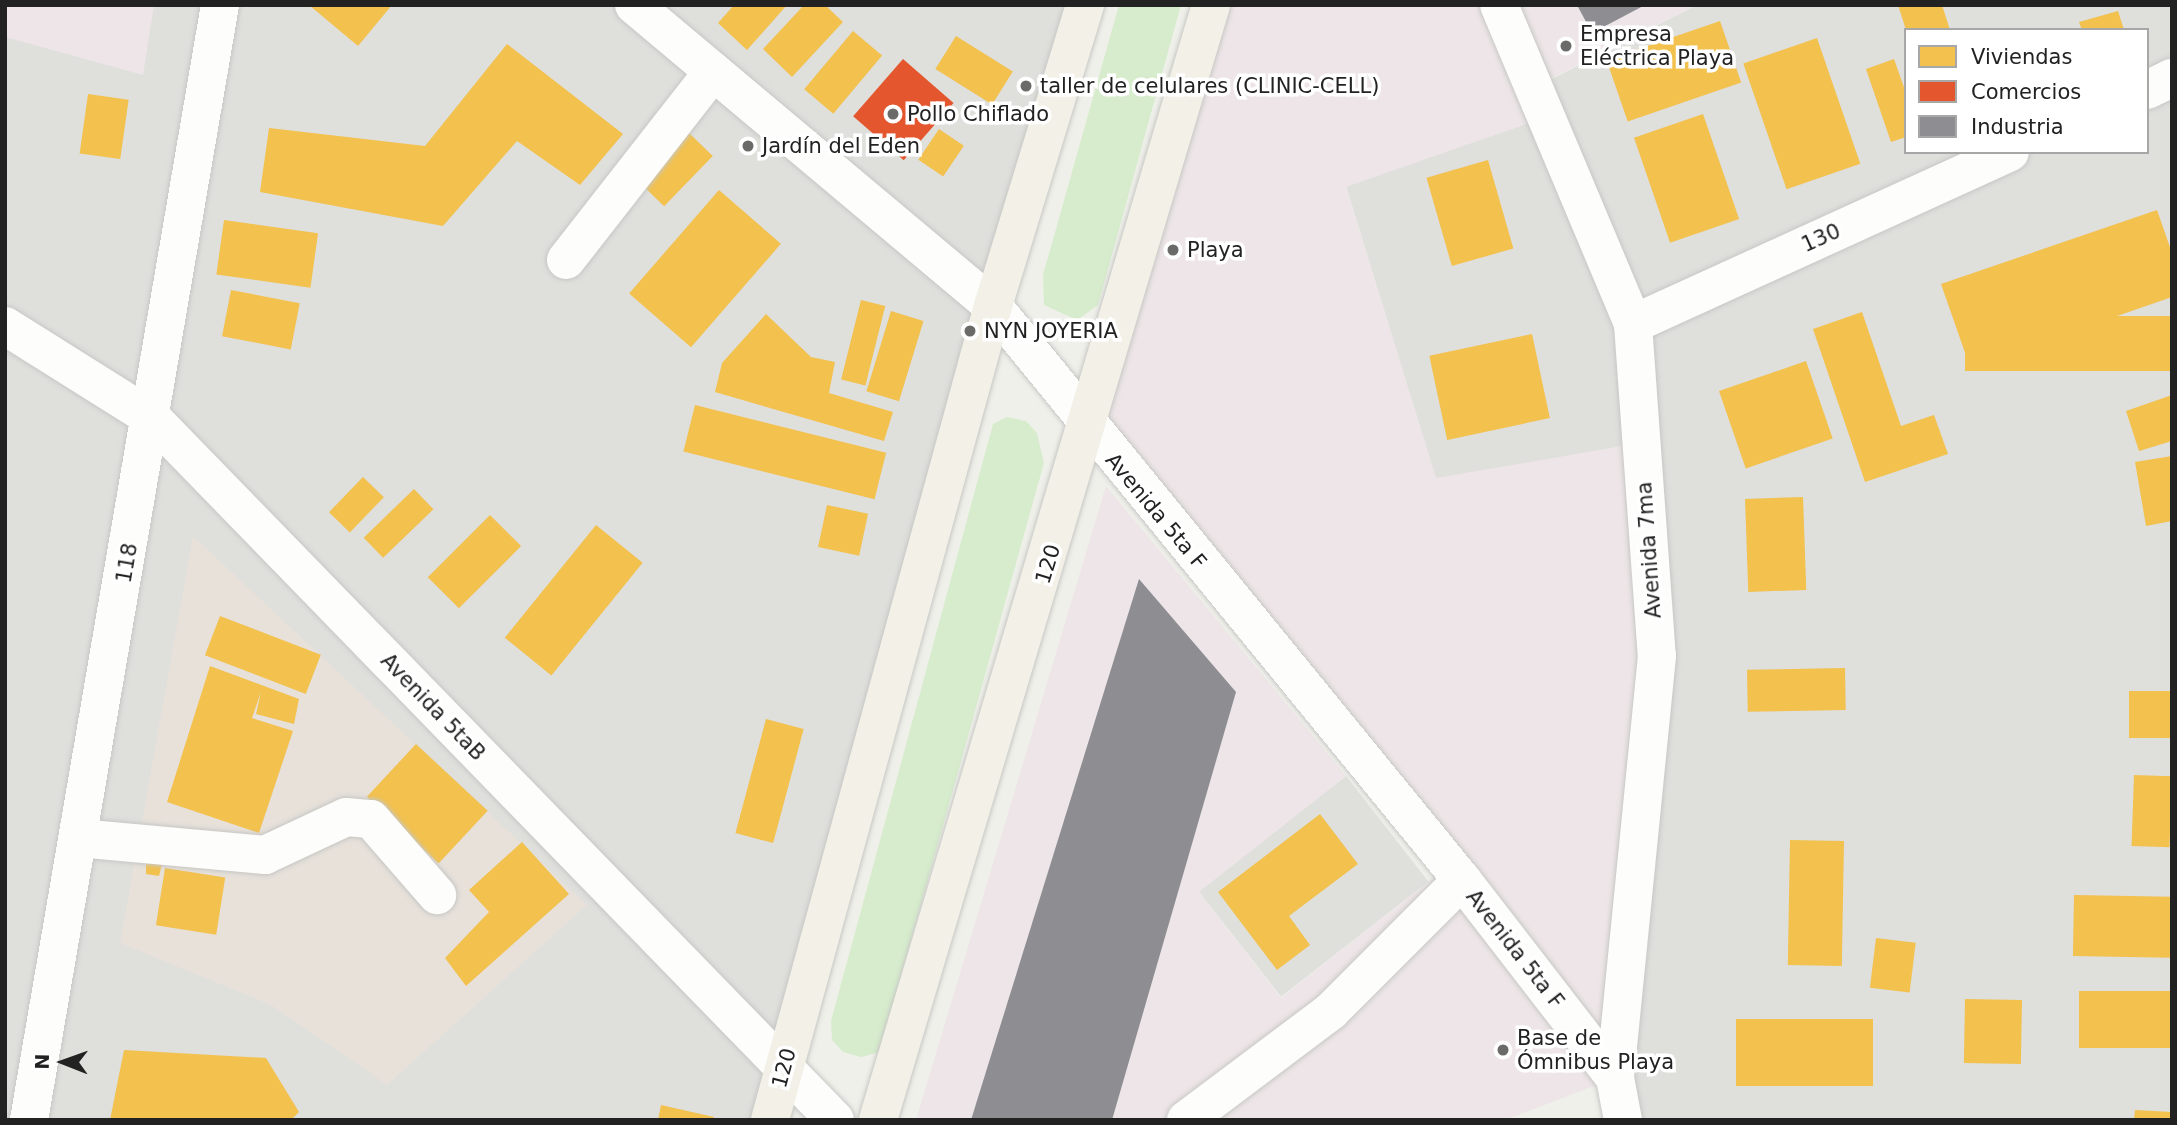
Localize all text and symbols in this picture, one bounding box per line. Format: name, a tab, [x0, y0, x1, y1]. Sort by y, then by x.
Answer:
place label: Empresa Eléctrica Playa	[1580, 21, 1734, 71]
legend	[1904, 28, 2149, 154]
marker: Empresa Eléctrica Playa	[1558, 38, 1574, 54]
text: Viviendas	[1971, 45, 2072, 69]
place label: taller de celulares (CLINIC-CELL)	[1040, 73, 1379, 99]
marker: taller de celulares (CLINIC-CELL)	[1018, 78, 1034, 94]
text: Comercios	[1971, 80, 2081, 104]
place label: Pollo Chiflado	[907, 101, 1049, 127]
marker: Pollo Chiflado	[885, 106, 901, 122]
text: Industria	[1971, 115, 2064, 139]
place label: Jardín del Eden	[762, 133, 920, 159]
marker: Jardín del Eden	[740, 138, 756, 154]
street label: 130	[1798, 218, 1844, 258]
place label: Playa	[1187, 237, 1244, 263]
marker: Playa	[1165, 242, 1181, 258]
place label: NYN JOYERIA	[984, 318, 1118, 344]
marker: NYN JOYERIA	[962, 323, 978, 339]
street label: Avenida 5ta F	[1100, 448, 1212, 574]
street label: Avenida 7ma	[1632, 481, 1666, 619]
street label: 118	[111, 541, 143, 585]
street label: 120	[1030, 541, 1066, 587]
street label: Avenida 5taB	[376, 648, 490, 766]
street label: Avenida 5ta F	[1461, 885, 1569, 1013]
place label: Base de Ómnibus Playa	[1517, 1025, 1674, 1075]
north arrow	[28, 1027, 98, 1097]
marker: Base de Ómnibus Playa	[1495, 1042, 1511, 1058]
street label: 120	[767, 1045, 801, 1091]
text: N	[31, 1053, 53, 1070]

